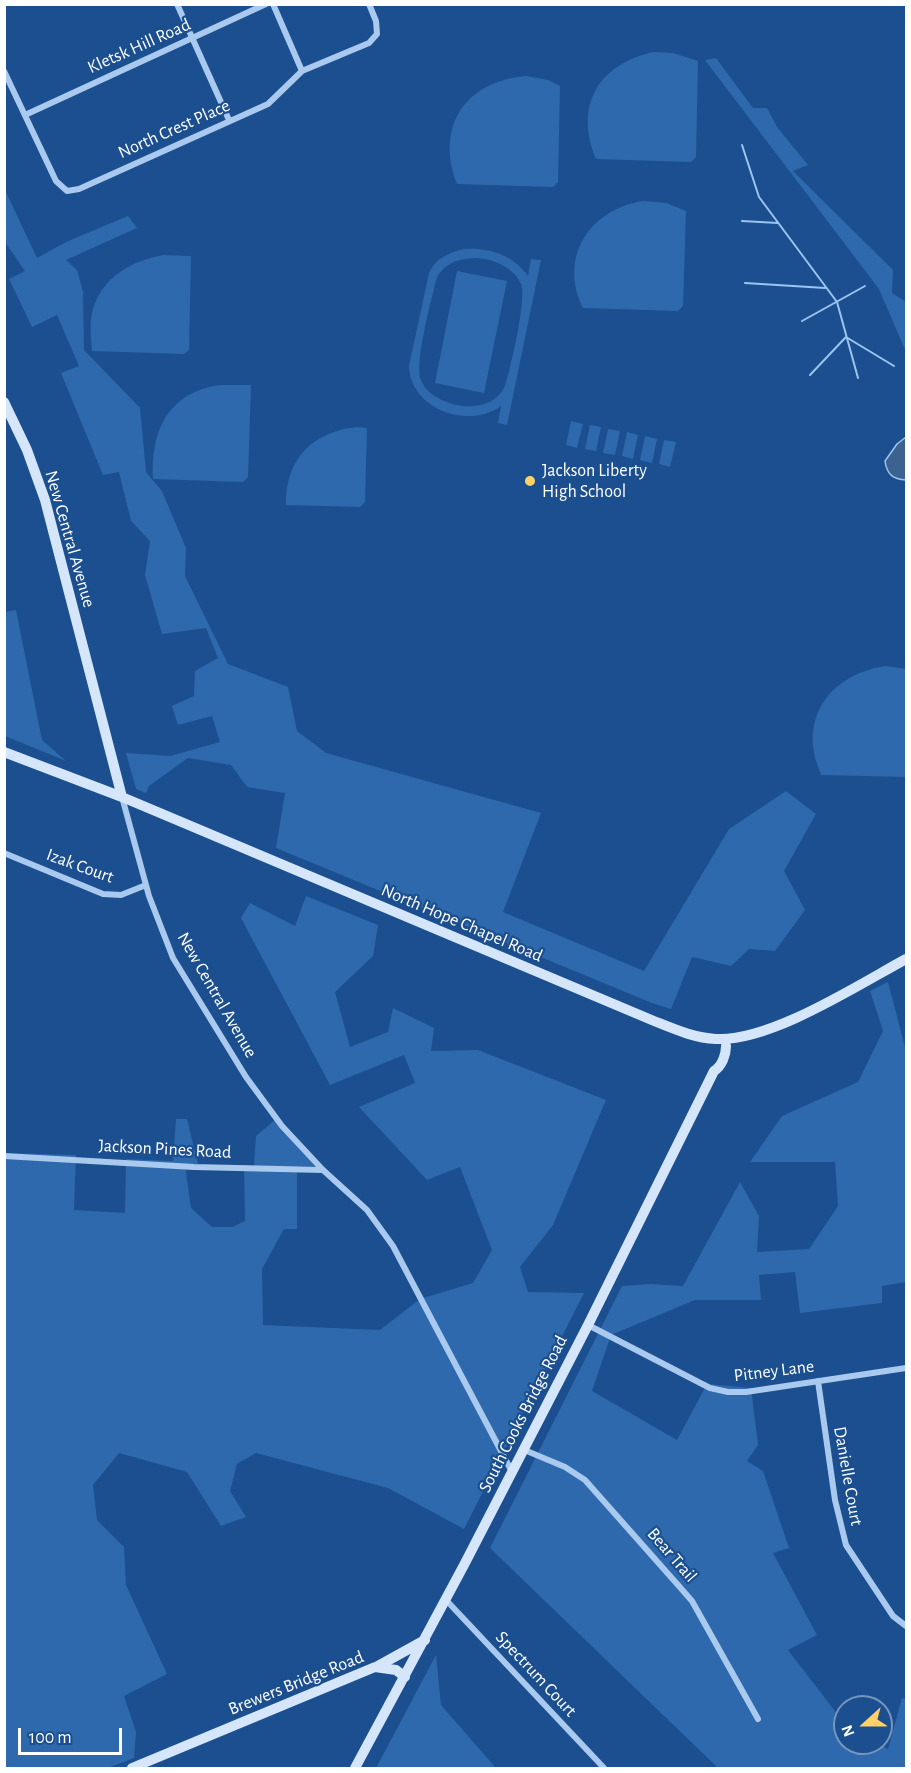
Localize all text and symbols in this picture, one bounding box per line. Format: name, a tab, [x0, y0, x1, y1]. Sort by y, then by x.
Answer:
street label: Kletsk Hill Road	[84, 14, 194, 78]
street label: North Crest Place	[115, 95, 233, 163]
place label: Jackson Liberty High School	[542, 460, 647, 502]
street label: New Central Avenue	[40, 468, 100, 610]
marker: Jackson Liberty High School	[523, 474, 537, 488]
street label: Izak Court	[43, 844, 117, 888]
street label: North Hope Chapel Road	[378, 879, 546, 967]
street label: New Central Avenue	[172, 928, 262, 1062]
street label: Jackson Pines Road	[98, 1135, 232, 1163]
street label: South Cooks Bridge Road	[474, 1332, 572, 1496]
street label: Pitney Lane	[733, 1355, 815, 1387]
street label: Danielle Court	[829, 1425, 867, 1527]
street label: Bear Trail	[642, 1523, 702, 1587]
street label: Spectrum Court	[491, 1627, 581, 1721]
street label: Brewers Bridge Road	[225, 1646, 367, 1720]
north arrow	[833, 1695, 893, 1755]
scale bar	[21, 1716, 124, 1754]
text: N	[839, 1723, 858, 1739]
text: 100 m	[29, 1729, 72, 1747]

